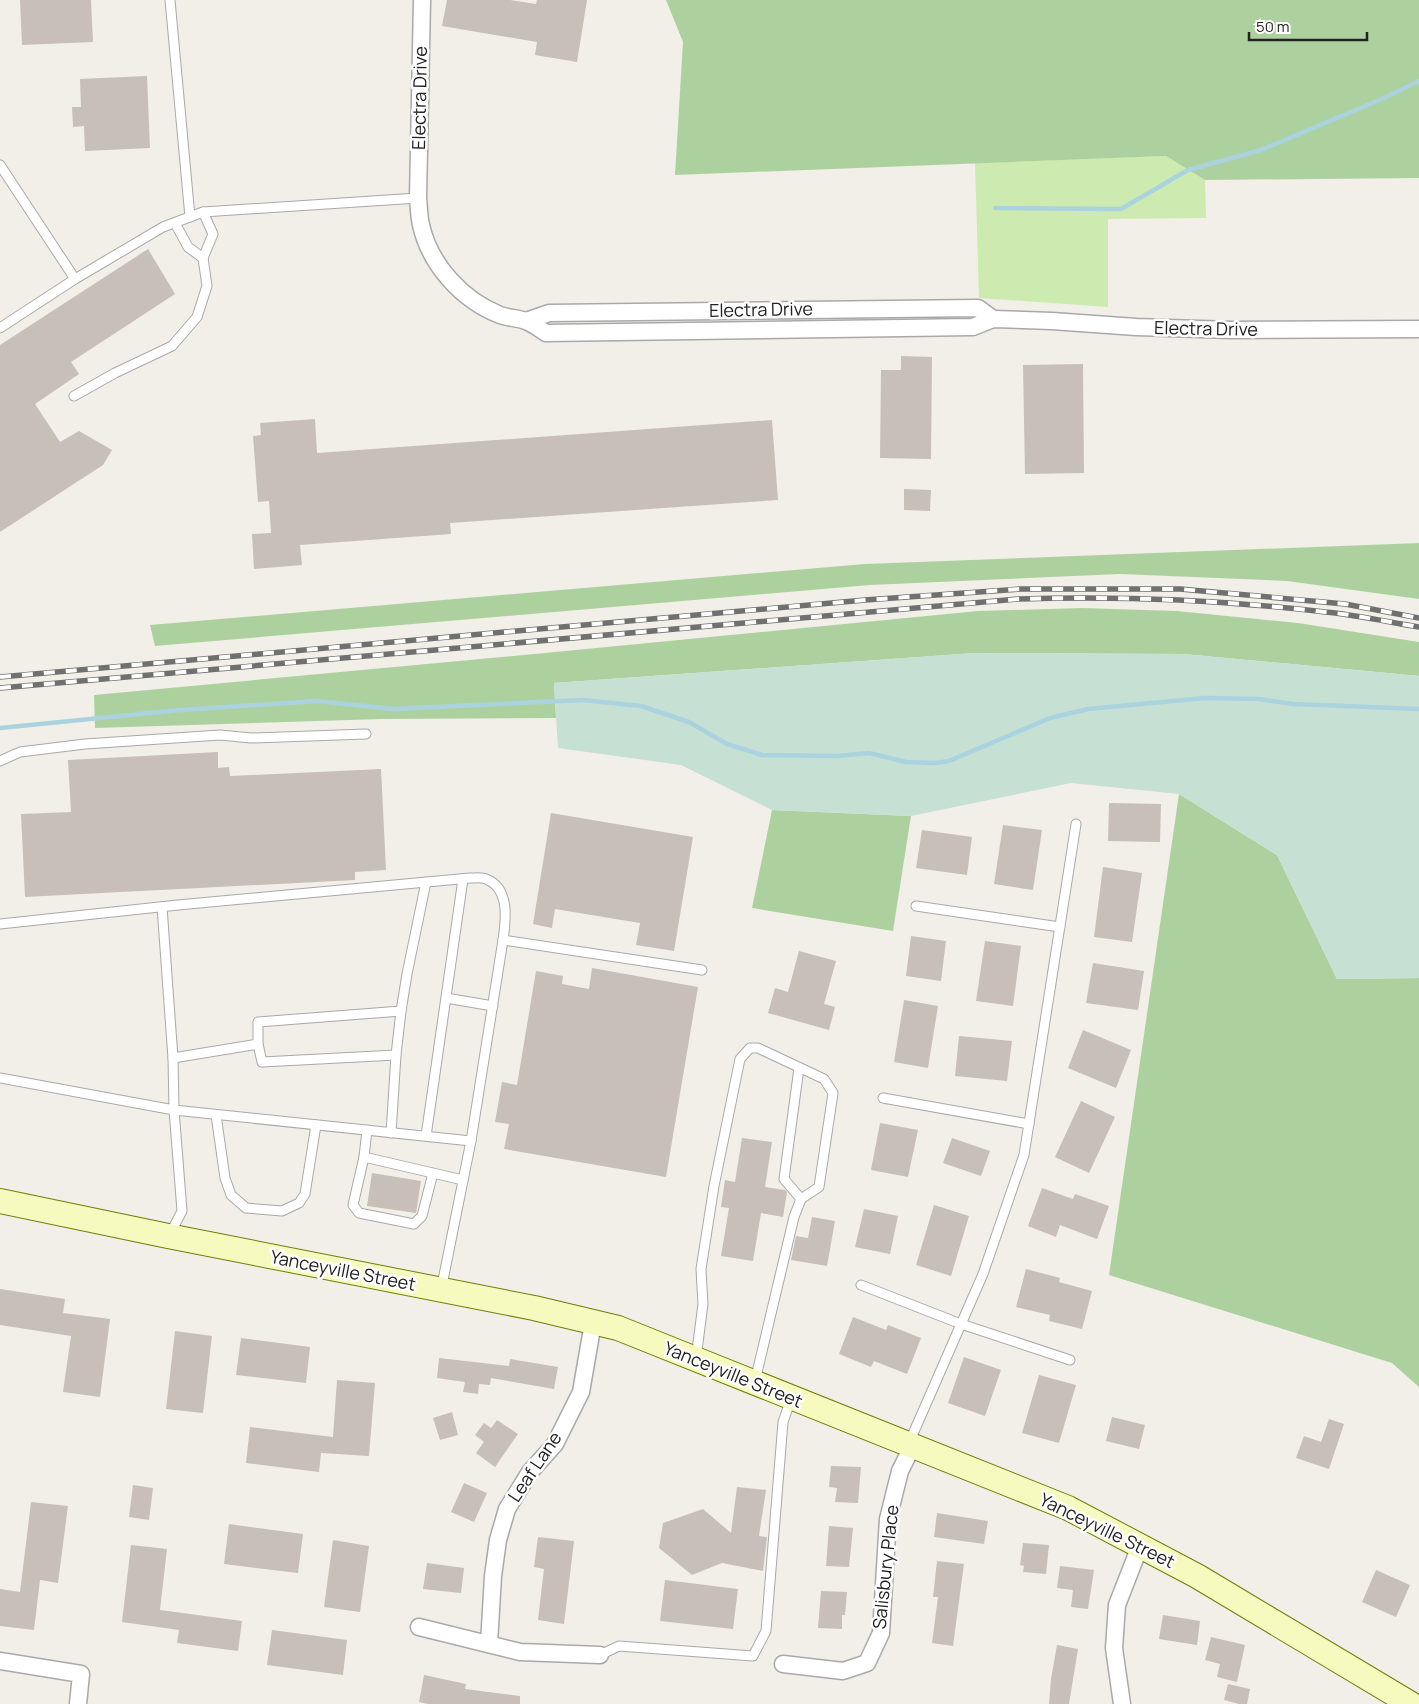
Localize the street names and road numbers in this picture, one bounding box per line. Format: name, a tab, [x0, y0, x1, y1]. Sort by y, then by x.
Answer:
street label: Electra Drive	[406, 46, 432, 150]
street label: Electra Drive	[709, 296, 813, 322]
street label: Electra Drive	[1154, 315, 1258, 341]
street label: Yanceyville Street	[269, 1244, 418, 1296]
street label: Yanceyville Street	[661, 1335, 806, 1413]
street label: Leaf Lane	[502, 1427, 566, 1506]
street label: Yanceyville Street	[1036, 1487, 1179, 1573]
street label: Salisbury Place	[867, 1503, 903, 1630]

